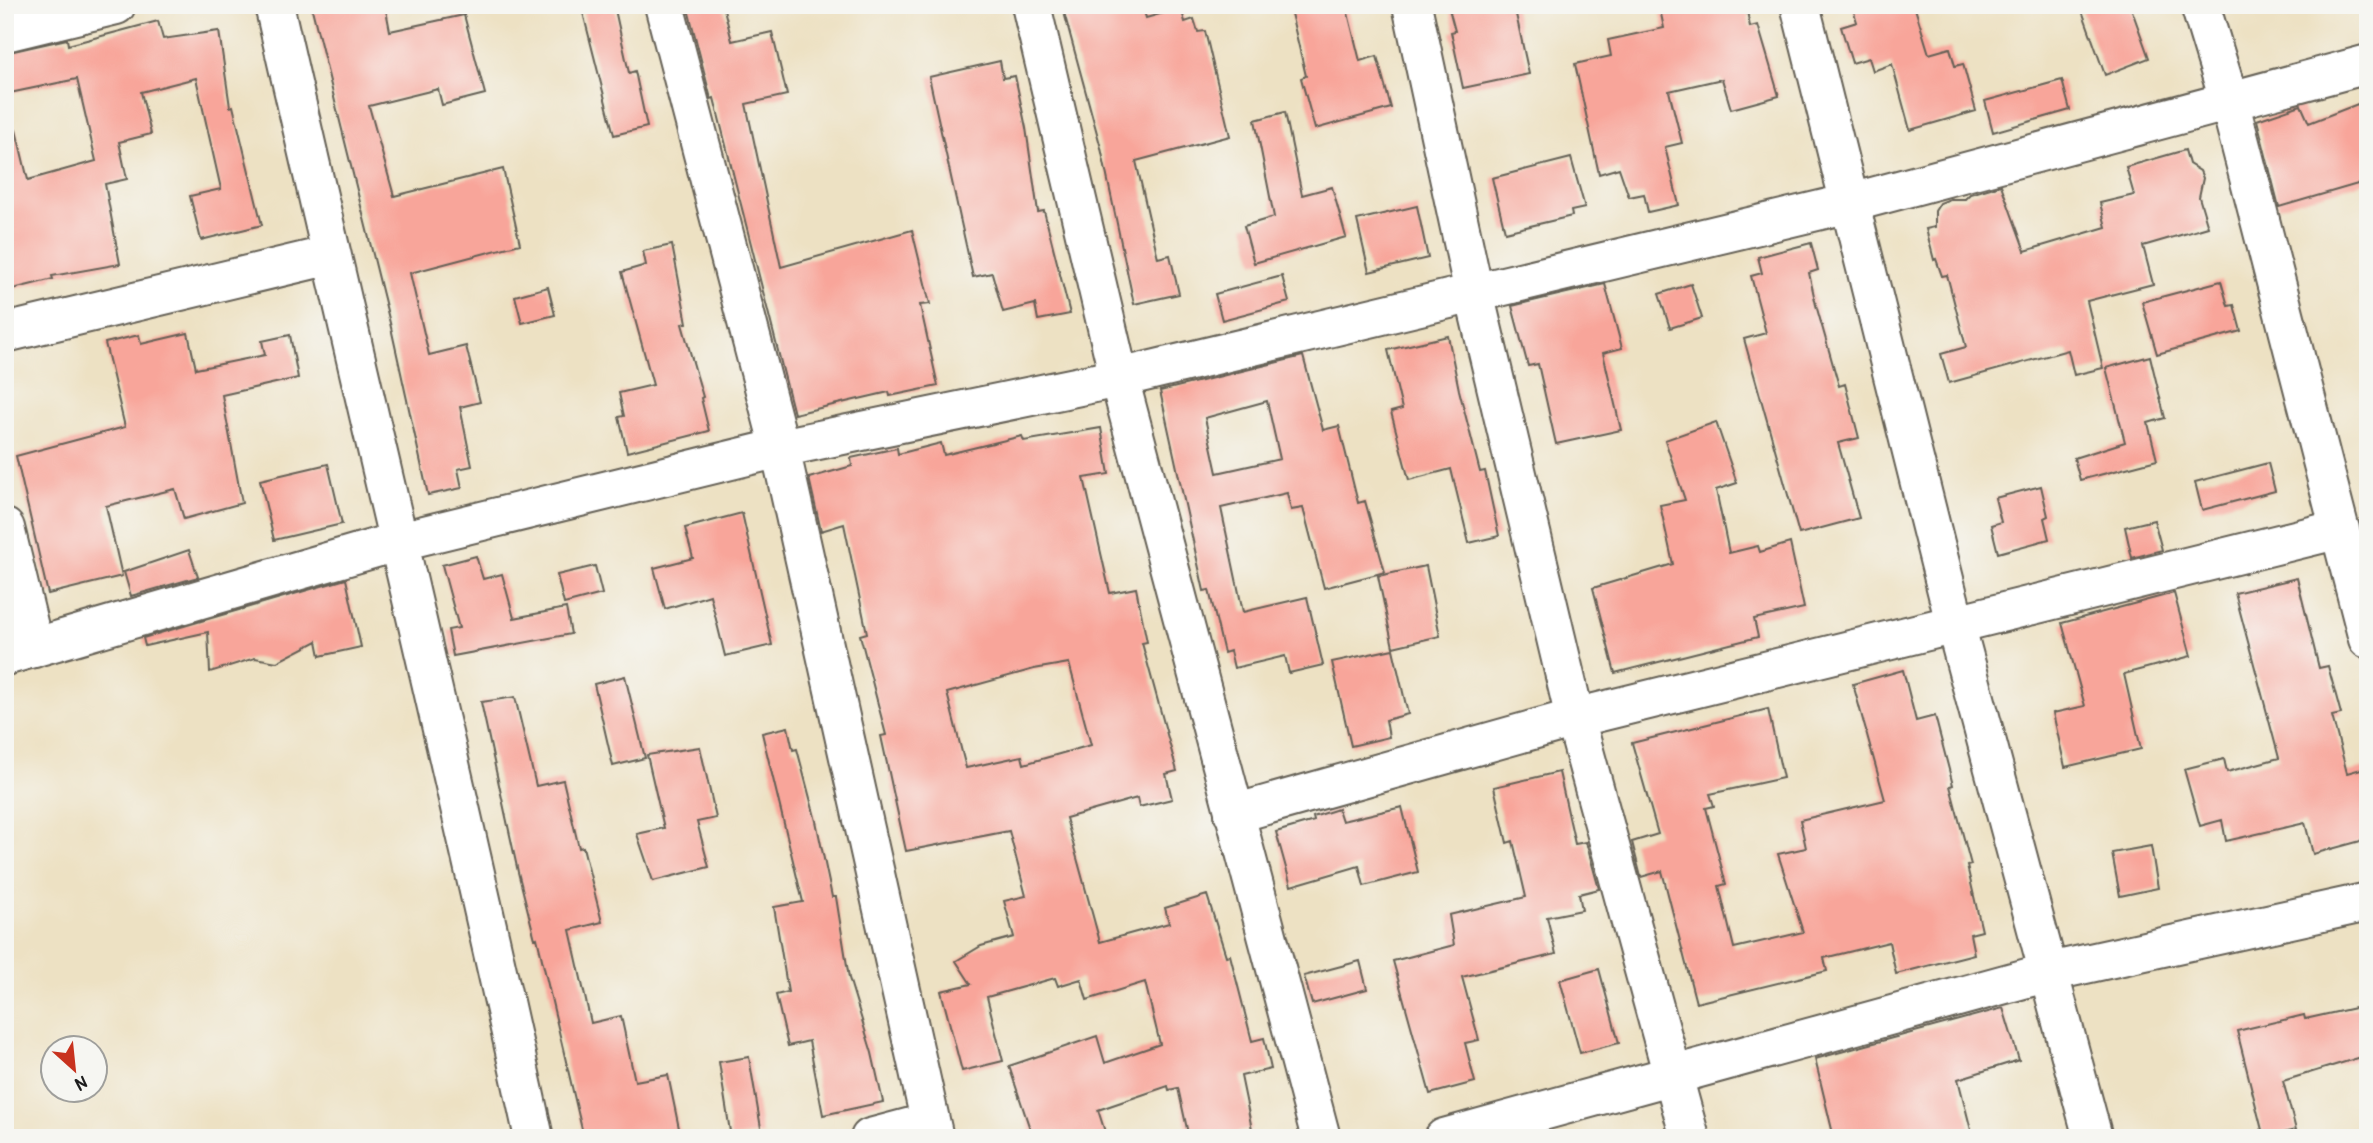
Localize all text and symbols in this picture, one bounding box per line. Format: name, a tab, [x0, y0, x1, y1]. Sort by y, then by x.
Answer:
north arrow	[38, 1034, 108, 1104]
text: N	[71, 1070, 92, 1098]

